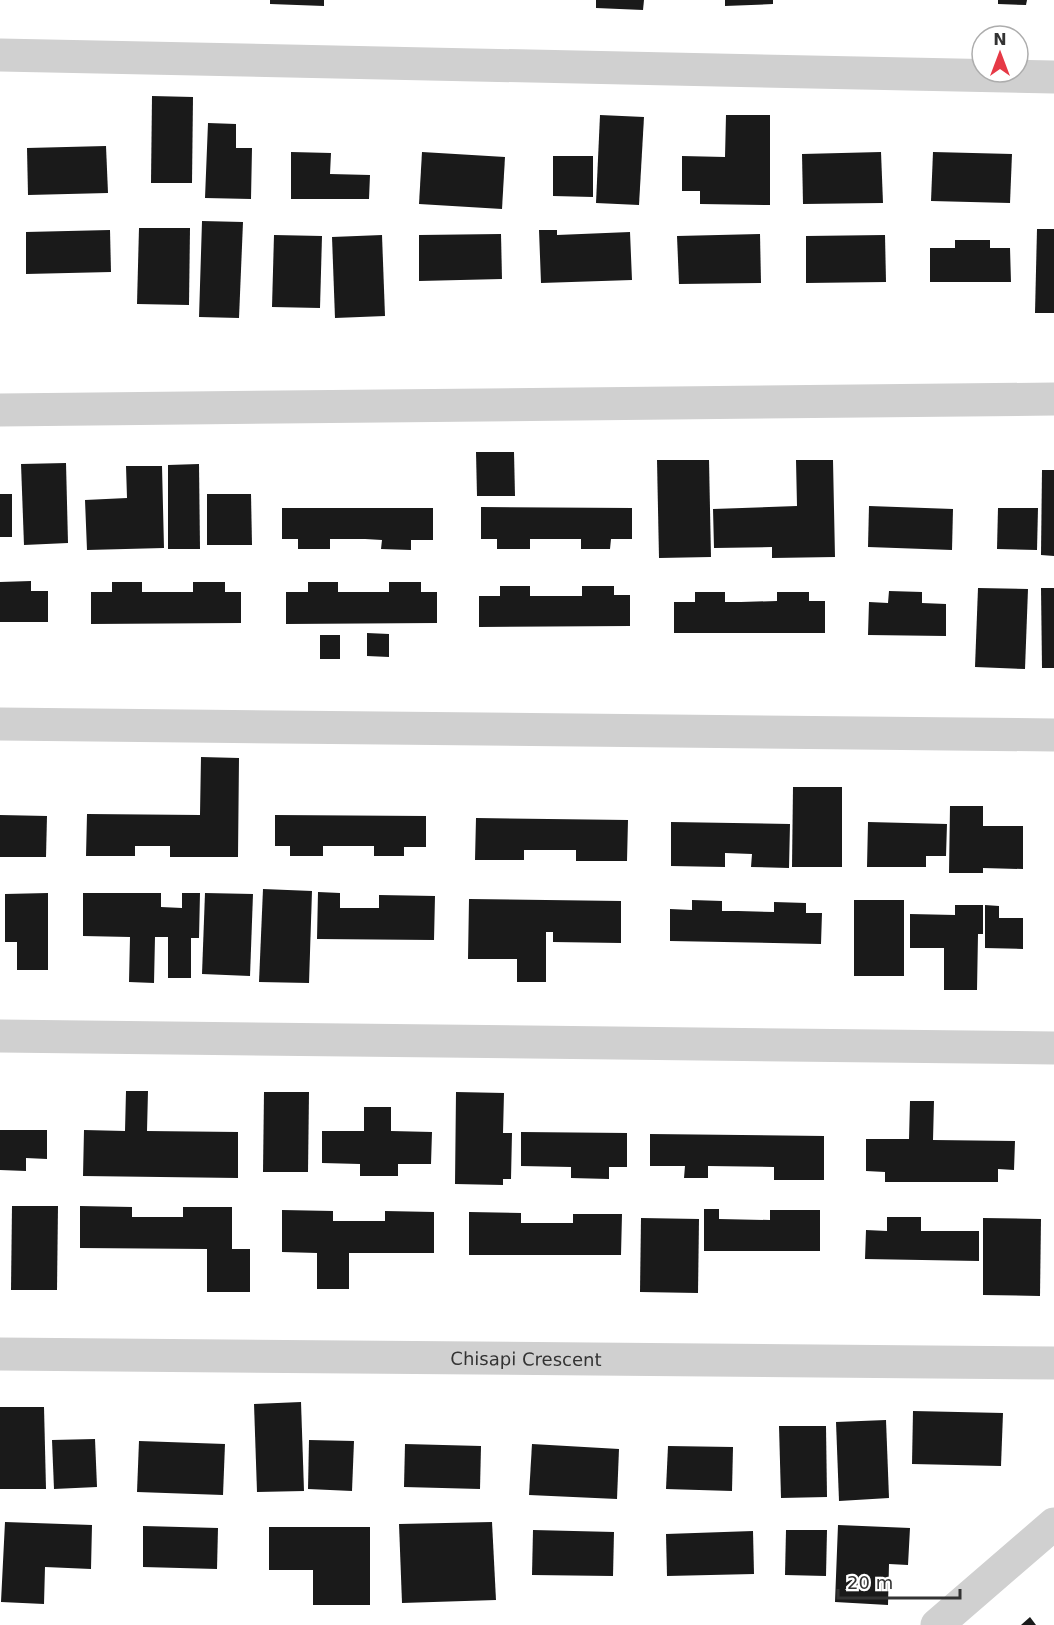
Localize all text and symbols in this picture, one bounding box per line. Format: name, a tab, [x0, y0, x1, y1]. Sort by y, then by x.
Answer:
north arrow	[970, 24, 1030, 84]
text: N	[993, 30, 1007, 49]
street label: Chisapi Crescent	[450, 1347, 602, 1370]
scale bar	[838, 1562, 960, 1600]
text: 20 m	[847, 1572, 893, 1593]

